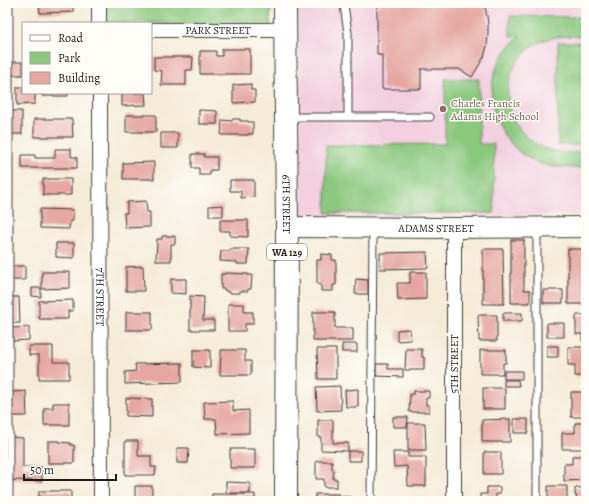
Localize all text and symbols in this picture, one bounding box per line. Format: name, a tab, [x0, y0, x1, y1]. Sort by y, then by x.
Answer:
legend	[22, 22, 152, 94]
street label: PARK STREET	[185, 23, 251, 38]
text: Road	[58, 30, 84, 46]
text: Park	[58, 50, 81, 66]
text: Building	[58, 70, 100, 86]
place label: Charles Francis Adams High School	[450, 96, 539, 124]
marker: Charles Francis Adams High School	[438, 104, 448, 114]
street label: 6TH STREET	[279, 174, 294, 234]
street label: ADAMS STREET	[397, 221, 474, 236]
road number: WA 129	[267, 244, 307, 260]
street label: 7TH STREET	[92, 268, 108, 326]
street label: 5TH STREET	[447, 335, 462, 393]
scale bar	[24, 456, 116, 482]
text: 50 m	[30, 462, 54, 478]

